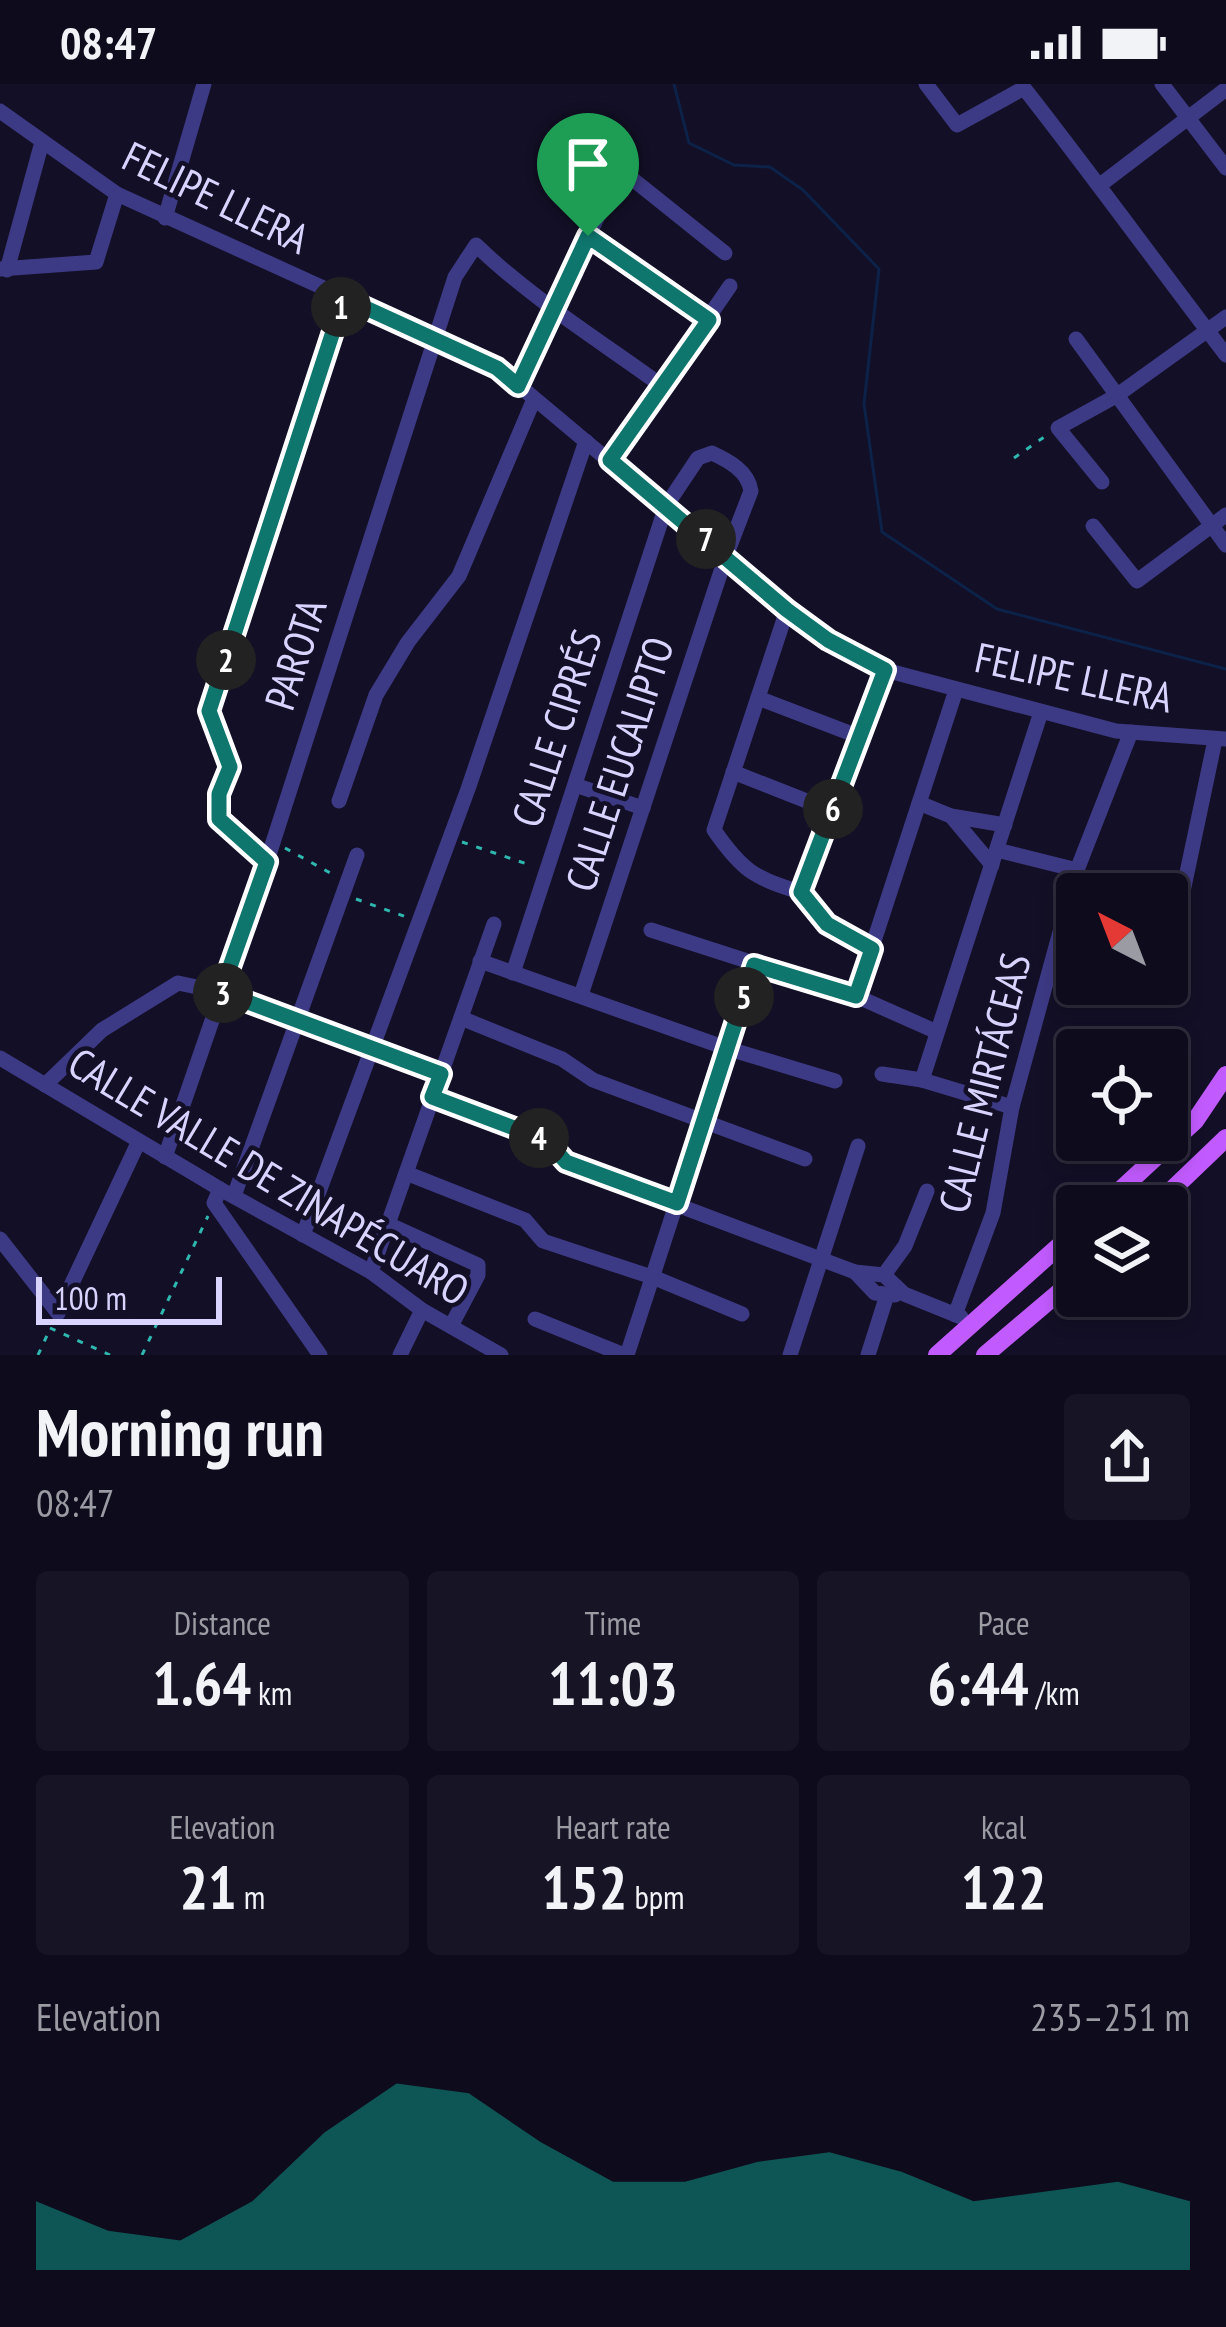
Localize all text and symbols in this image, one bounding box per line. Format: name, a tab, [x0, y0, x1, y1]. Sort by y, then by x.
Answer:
text: 08:47	[60, 13, 157, 71]
pin	[537, 113, 639, 236]
street label: FELIPE LLERA	[114, 128, 318, 266]
icon: arrive	[555, 131, 621, 197]
pin: 1	[311, 277, 371, 337]
text: 1	[333, 285, 349, 328]
pin: 7	[676, 509, 736, 569]
text: 7	[698, 517, 714, 560]
street label: PAROTA	[251, 591, 339, 716]
street label: CALLE CIPRÉS	[498, 623, 614, 833]
street label: FELIPE LLERA	[970, 629, 1178, 725]
pin: 2	[196, 630, 256, 690]
street label: CALLE EUCALIPTO	[552, 630, 686, 898]
text: 2	[218, 638, 234, 681]
pin: 6	[803, 779, 863, 839]
text: 6	[825, 787, 841, 830]
north arrow	[1056, 873, 1188, 1005]
map controls	[1056, 873, 1188, 1317]
street label: CALLE MIRTÁCEAS	[925, 948, 1043, 1218]
pin: 3	[193, 963, 253, 1023]
pin: 5	[714, 967, 774, 1027]
text: 3	[215, 971, 231, 1014]
text: 5	[736, 975, 752, 1018]
button: locate	[1056, 1029, 1188, 1161]
street label: CALLE VALLE DE ZINAPÉCUARO	[59, 1035, 479, 1317]
pin: 4	[509, 1108, 569, 1168]
text: 4	[531, 1116, 547, 1159]
button: layers	[1056, 1185, 1188, 1317]
scale bar	[36, 1271, 222, 1324]
text: 100 m	[54, 1276, 127, 1319]
text: Morning run	[36, 1389, 324, 1474]
button: share	[1064, 1394, 1190, 1520]
text: 08:47	[36, 1477, 114, 1528]
text: Distance	[174, 1601, 271, 1644]
text: Time	[584, 1601, 642, 1644]
text: Pace	[978, 1601, 1030, 1644]
text: 1.64	[152, 1644, 251, 1722]
text: 11:03	[548, 1644, 678, 1722]
text: 6:44	[928, 1644, 1029, 1722]
text: km	[251, 1671, 292, 1714]
text: /km	[1029, 1671, 1080, 1714]
text: Elevation	[169, 1805, 275, 1848]
text: Heart rate	[555, 1805, 671, 1848]
text: kcal	[981, 1805, 1026, 1848]
text: 21	[179, 1848, 237, 1926]
text: 152	[541, 1848, 627, 1926]
text: 122	[961, 1848, 1047, 1926]
text: m	[237, 1875, 265, 1918]
text: bpm	[627, 1875, 685, 1918]
text: Elevation	[36, 1991, 161, 2042]
text: 235–251 m	[1030, 1991, 1190, 2042]

